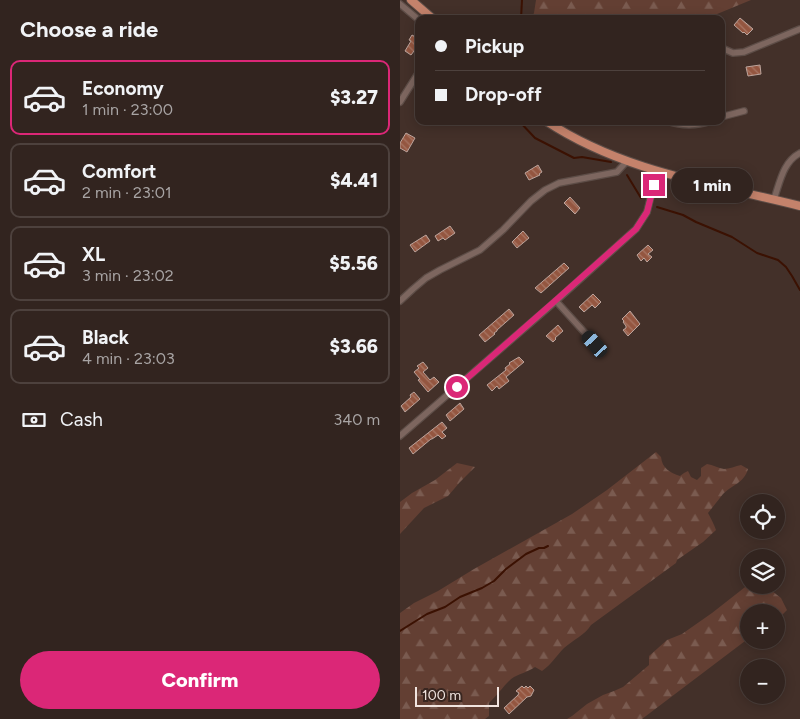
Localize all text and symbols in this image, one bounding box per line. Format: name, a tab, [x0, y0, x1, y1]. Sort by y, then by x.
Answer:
text: Choose a ride	[20, 16, 158, 43]
text: Pickup	[465, 35, 524, 58]
icon: car	[22, 75, 67, 120]
text: Economy	[82, 77, 164, 100]
text: Drop-off	[465, 83, 542, 106]
text: $3.27	[330, 86, 378, 109]
text: 1 min · 23:00	[82, 100, 173, 119]
icon: car	[22, 158, 67, 203]
text: Comfort	[82, 160, 157, 183]
callout: 1 min	[672, 168, 754, 202]
text: $4.41	[330, 169, 378, 192]
route end	[643, 174, 665, 196]
text: 1 min	[693, 176, 731, 195]
text: 2 min · 23:01	[82, 183, 172, 202]
icon: car	[22, 241, 67, 286]
text: XL	[82, 243, 105, 266]
text: $5.56	[329, 252, 378, 275]
text: 3 min · 23:02	[82, 266, 174, 285]
icon: car	[22, 324, 67, 369]
text: Black	[82, 326, 129, 349]
car	[579, 328, 610, 360]
text: $3.66	[330, 335, 378, 358]
text: 4 min · 23:03	[82, 349, 175, 368]
route start	[446, 376, 468, 398]
icon: cash	[20, 406, 48, 434]
text: Cash	[60, 408, 103, 431]
text: 340 m	[334, 410, 380, 429]
map controls	[740, 494, 785, 704]
button: locate	[740, 494, 785, 539]
button: layers	[740, 549, 785, 594]
button: +	[740, 604, 785, 649]
button: Confirm	[20, 651, 380, 709]
button: −	[740, 659, 785, 704]
scale bar	[415, 684, 499, 707]
text: 100 m	[422, 687, 461, 704]

